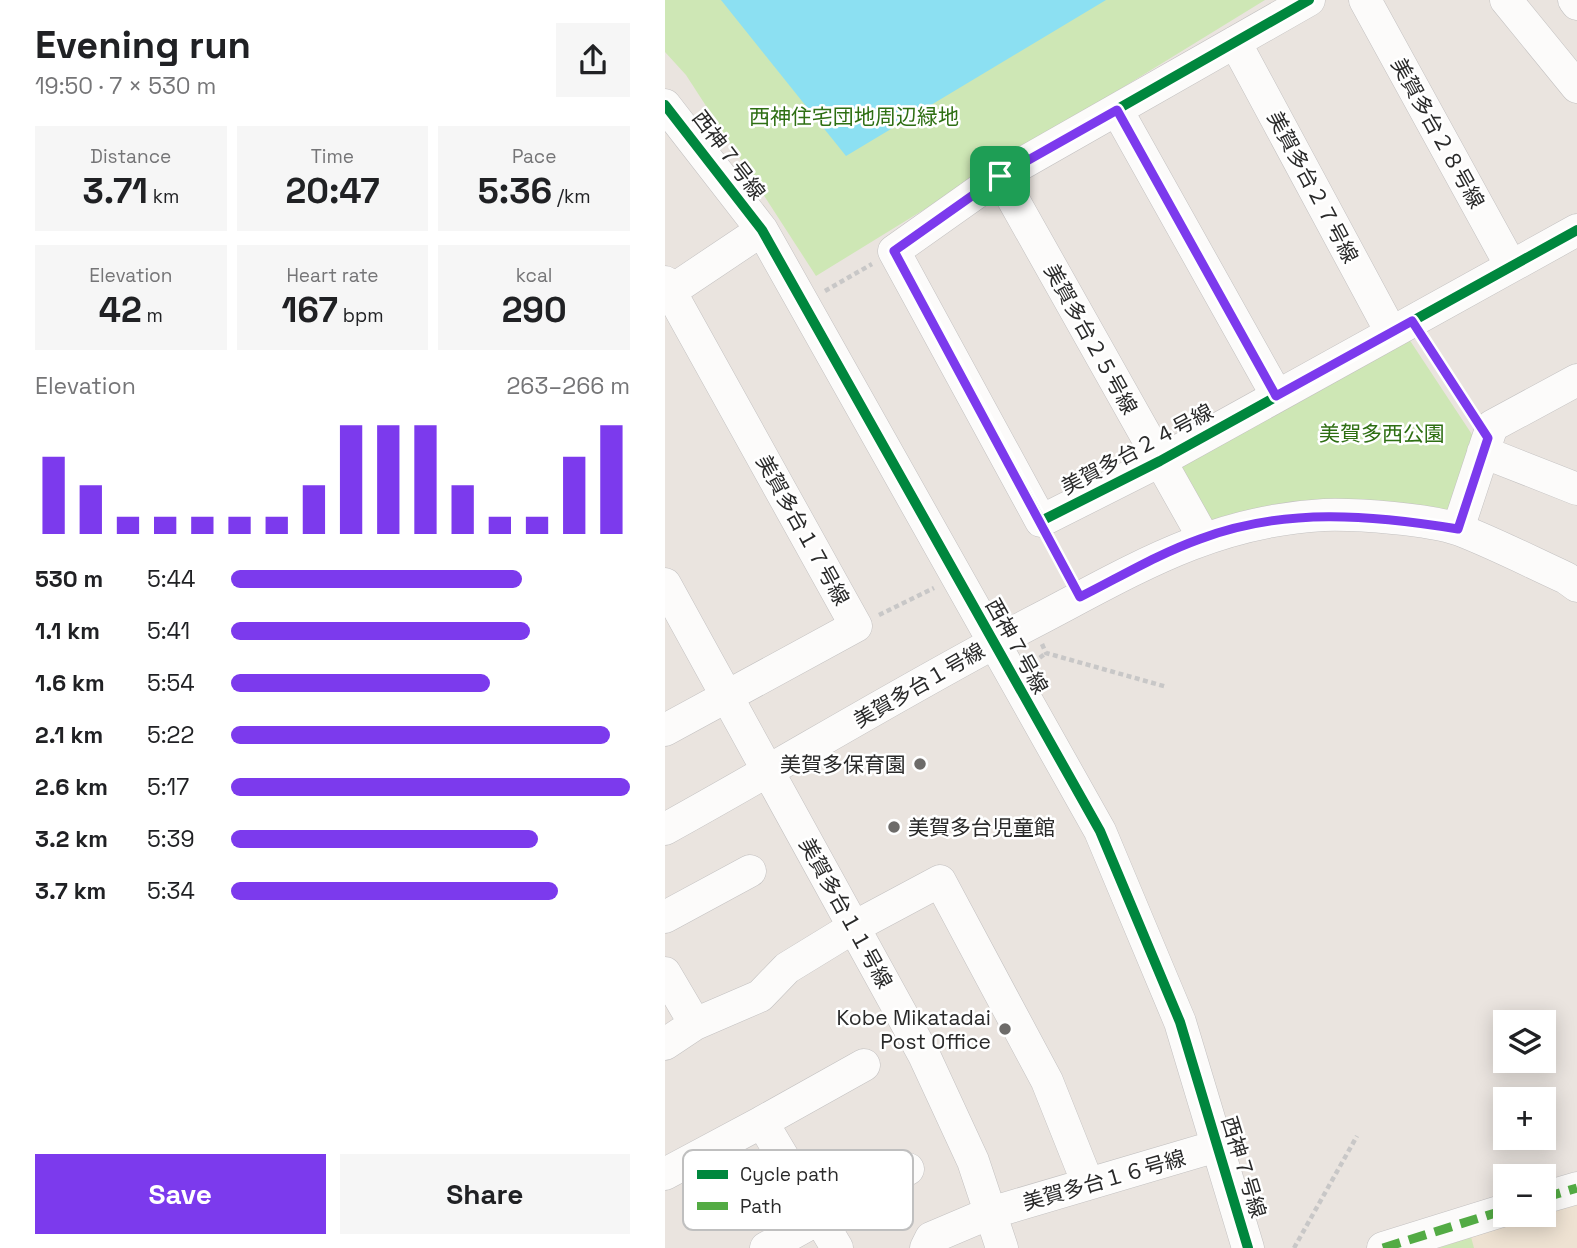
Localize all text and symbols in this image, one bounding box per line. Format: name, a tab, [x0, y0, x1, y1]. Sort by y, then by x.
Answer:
text: Evening run	[35, 21, 251, 69]
button: share	[556, 23, 630, 97]
street label: 美賀多台２８号線	[1385, 53, 1491, 213]
text: 19:50 · 7 × 530 m	[35, 71, 216, 101]
park label: 西神住宅団地周辺緑地	[749, 103, 959, 130]
street label: 西神７号線	[687, 105, 771, 205]
street label: 美賀多台２７号線	[1262, 106, 1364, 268]
text: Distance	[90, 144, 171, 169]
text: Time	[311, 144, 354, 169]
text: Pace	[512, 144, 556, 169]
pin	[970, 146, 1030, 206]
icon: arrive	[981, 157, 1019, 195]
text: 3.71	[82, 169, 148, 213]
text: 20:47	[285, 169, 380, 213]
text: 5:36	[478, 169, 552, 213]
text: km	[148, 184, 179, 209]
text: /km	[552, 184, 591, 209]
street label: 美賀多台２５号線	[1038, 259, 1144, 419]
text: Elevation	[89, 263, 172, 288]
text: Heart rate	[286, 263, 379, 288]
text: kcal	[516, 263, 553, 288]
text: 42	[99, 288, 142, 332]
text: 167	[282, 288, 338, 332]
text: 290	[502, 288, 567, 332]
text: m	[142, 303, 163, 328]
text: bpm	[338, 303, 383, 328]
text: Elevation	[35, 371, 136, 401]
text: 263–266 m	[506, 371, 630, 401]
street label: 美賀多台２４号線	[1056, 398, 1218, 500]
park label: 美賀多西公園	[1319, 420, 1445, 447]
street label: 美賀多台１７号線	[750, 450, 856, 610]
text: 530 m	[35, 564, 103, 594]
text: 5:44	[147, 564, 195, 594]
street label: 西神７号線	[980, 594, 1054, 698]
text: 1.1 km	[35, 616, 100, 646]
text: 5:41	[147, 616, 190, 646]
street label: 美賀多台１号線	[849, 637, 989, 733]
text: 1.6 km	[35, 668, 105, 698]
text: 5:54	[147, 668, 195, 698]
text: 2.1 km	[35, 720, 103, 750]
text: 5:22	[147, 720, 194, 750]
place label: 美賀多保育園	[780, 751, 906, 778]
marker: 美賀多保育園	[912, 756, 928, 772]
text: 2.6 km	[35, 772, 108, 802]
text: 5:17	[147, 772, 189, 802]
place label: 美賀多台児童館	[908, 814, 1055, 841]
marker: 美賀多台児童館	[886, 819, 902, 835]
text: 3.2 km	[35, 824, 108, 854]
text: 5:39	[147, 824, 195, 854]
street label: 美賀多台１１号線	[793, 833, 899, 993]
text: 3.7 km	[35, 876, 106, 906]
text: 5:34	[147, 876, 195, 906]
place label: Kobe Mikatadai Post Office	[836, 1004, 991, 1055]
map controls	[1493, 1010, 1556, 1227]
button: layers	[1493, 1010, 1556, 1073]
marker: Kobe Mikatadai Post Office	[997, 1021, 1013, 1037]
button: +	[1493, 1087, 1556, 1150]
street label: 西神７号線	[1216, 1113, 1272, 1221]
street label: 美賀多台１６号線	[1020, 1144, 1188, 1216]
legend	[683, 1150, 913, 1230]
button: Save	[35, 1154, 326, 1234]
button: Share	[340, 1154, 630, 1234]
text: Cycle path	[740, 1162, 839, 1187]
button: −	[1493, 1164, 1556, 1227]
text: Path	[740, 1194, 782, 1219]

